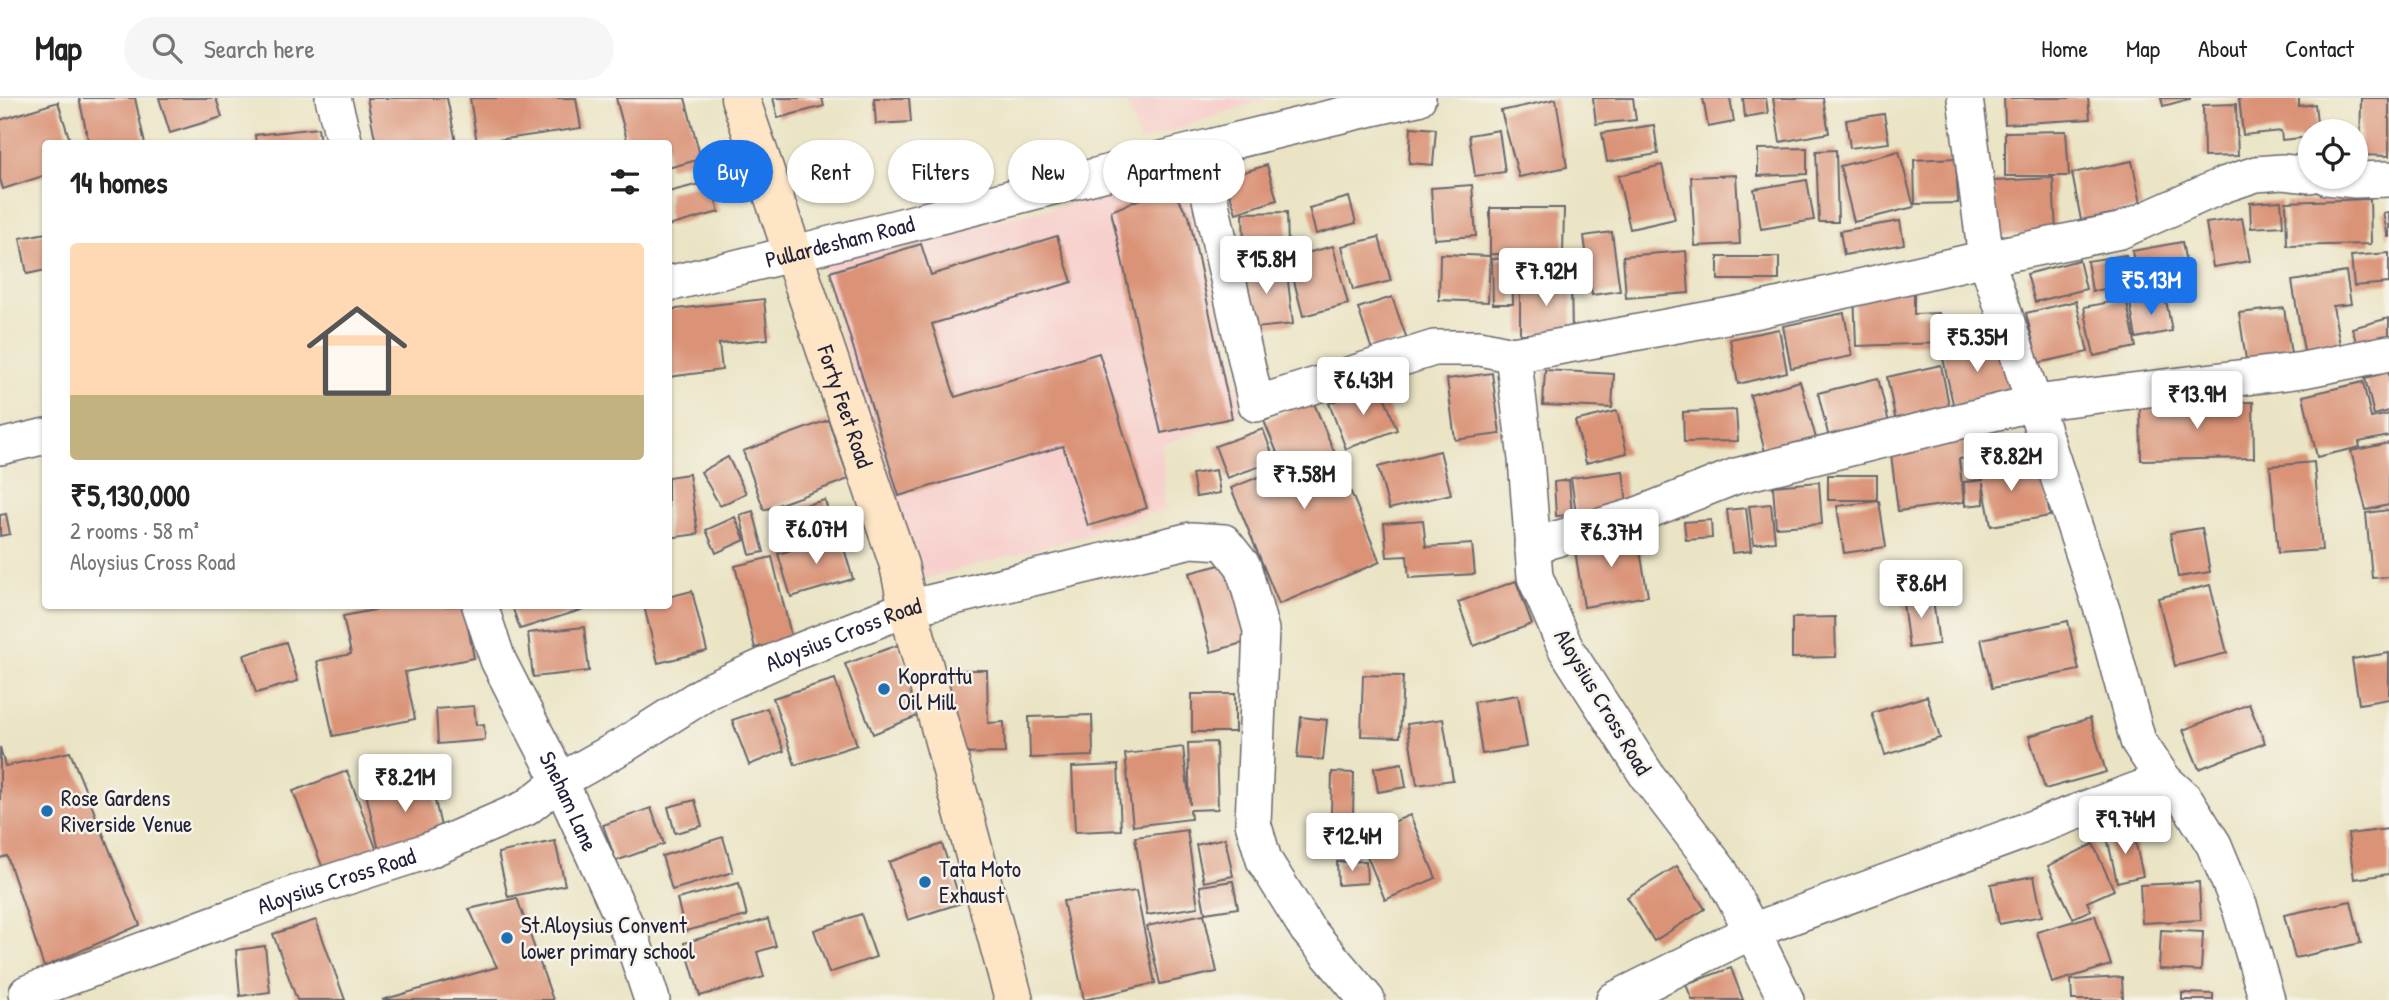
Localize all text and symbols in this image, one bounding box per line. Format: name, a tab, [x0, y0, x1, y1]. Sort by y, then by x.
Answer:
search box	[124, 17, 614, 80]
text: Map	[35, 26, 82, 70]
icon: search	[148, 29, 186, 67]
text: Search here	[204, 31, 315, 66]
text: Home	[2041, 32, 2088, 64]
text: Map	[2126, 32, 2160, 64]
text: About	[2198, 32, 2247, 64]
text: Contact	[2285, 32, 2354, 64]
map controls	[2298, 119, 2368, 189]
button: locate	[2298, 119, 2368, 189]
chip: Buy	[693, 140, 773, 203]
chip: Rent	[787, 140, 874, 203]
chip: Filters	[888, 140, 994, 203]
chip: New	[1008, 140, 1089, 203]
chip: Apartment	[1103, 140, 1245, 203]
text: 14 homes	[70, 162, 168, 202]
icon: filters	[606, 163, 644, 201]
street label: Pullardesham Road	[762, 207, 918, 275]
pin: ₹15.8M	[1209, 236, 1323, 296]
text: ₹15.8M	[1236, 243, 1296, 274]
pin: ₹7.92M	[1489, 248, 1603, 308]
text: ₹7.92M	[1515, 255, 1577, 286]
pin: ₹5.13M	[2094, 258, 2208, 317]
text: ₹5.13M	[2121, 264, 2181, 295]
icon: home	[294, 288, 420, 414]
pin: ₹5.35M	[1920, 314, 2034, 374]
text: ₹5.35M	[1946, 321, 2008, 352]
street label: Forty Feet Road	[810, 340, 881, 472]
pin: ₹6.43M	[1306, 358, 1420, 417]
text: ₹6.43M	[1333, 364, 1393, 395]
pin: ₹13.9M	[2140, 372, 2254, 431]
text: ₹13.9M	[2168, 378, 2226, 409]
pin: ₹8.82M	[1954, 434, 2068, 493]
text: ₹8.82M	[1980, 440, 2042, 471]
pin: ₹7.58M	[1247, 452, 1361, 511]
text: ₹7.58M	[1273, 458, 1335, 489]
text: ₹5,130,000	[70, 475, 190, 515]
pin: ₹6.07M	[759, 506, 873, 566]
pin: ₹6.37M	[1554, 510, 1668, 569]
text: ₹6.07M	[785, 513, 847, 544]
text: 2 rooms · 58 m²	[70, 515, 199, 546]
text: ₹6.37M	[1580, 516, 1642, 547]
text: Aloysius Cross Road	[70, 546, 235, 577]
pin: ₹8.6M	[1872, 560, 1970, 620]
text: ₹8.6M	[1896, 567, 1946, 598]
street label: Aloysius Cross Road	[760, 589, 924, 679]
street label: Aloysius Cross Road	[1548, 623, 1659, 781]
place label: Koprattu Oil Mill	[898, 660, 972, 717]
marker: Koprattu Oil Mill	[876, 681, 892, 697]
street label: Sneham Lane	[532, 746, 606, 856]
pin: ₹8.21M	[348, 754, 462, 814]
text: ₹8.21M	[375, 761, 435, 792]
place label: Rose Gardens Riverside Venue	[61, 782, 192, 839]
pin: ₹9.74M	[2068, 796, 2182, 856]
marker: Rose Gardens Riverside Venue	[39, 803, 55, 819]
text: ₹9.74M	[2095, 803, 2155, 834]
pin: ₹12.4M	[1295, 814, 1409, 873]
text: ₹12.4M	[1322, 820, 1382, 851]
street label: Aloysius Cross Road	[252, 840, 419, 921]
place label: Tata Moto Exhaust	[939, 853, 1021, 910]
marker: Tata Moto Exhaust	[917, 874, 933, 890]
place label: St.Aloysius Convent lower primary school	[521, 909, 696, 966]
marker: St.Aloysius Convent lower primary school	[499, 930, 515, 946]

